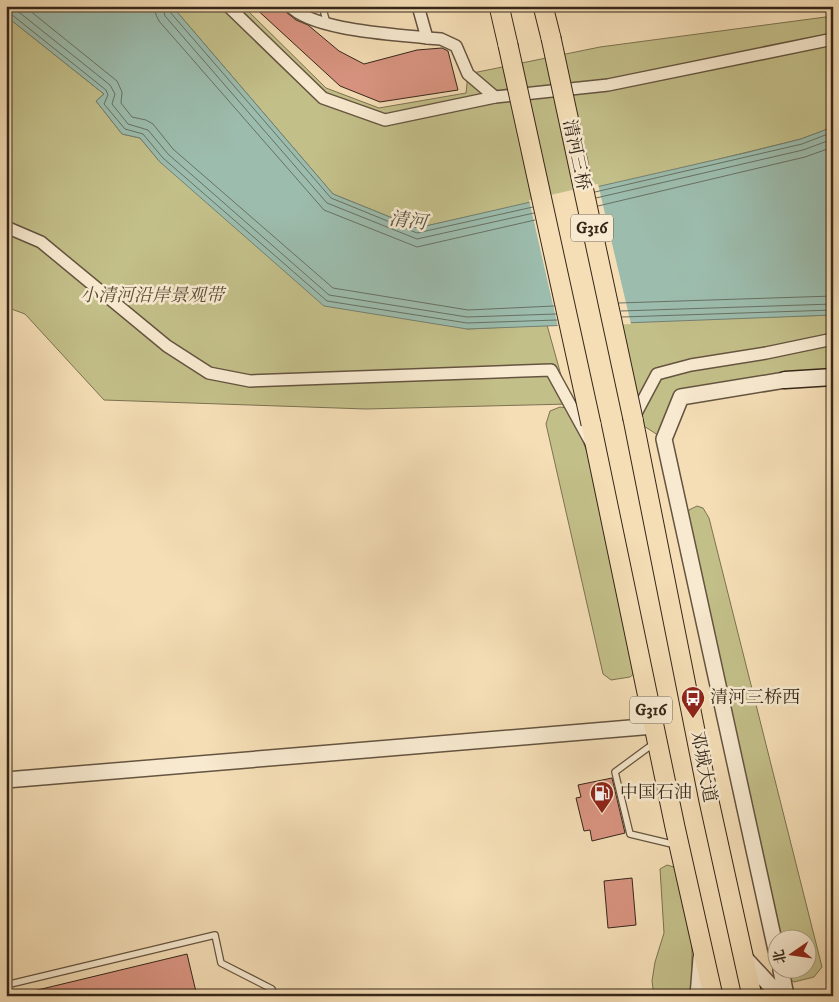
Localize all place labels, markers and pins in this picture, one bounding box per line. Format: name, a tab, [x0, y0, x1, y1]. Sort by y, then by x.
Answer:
bus stop icon: 清河三桥西	[680, 685, 706, 719]
place label: 清河三桥西	[710, 687, 800, 709]
fuel station icon: 中国石油	[589, 780, 615, 814]
place label: 中国石油	[620, 782, 692, 804]

